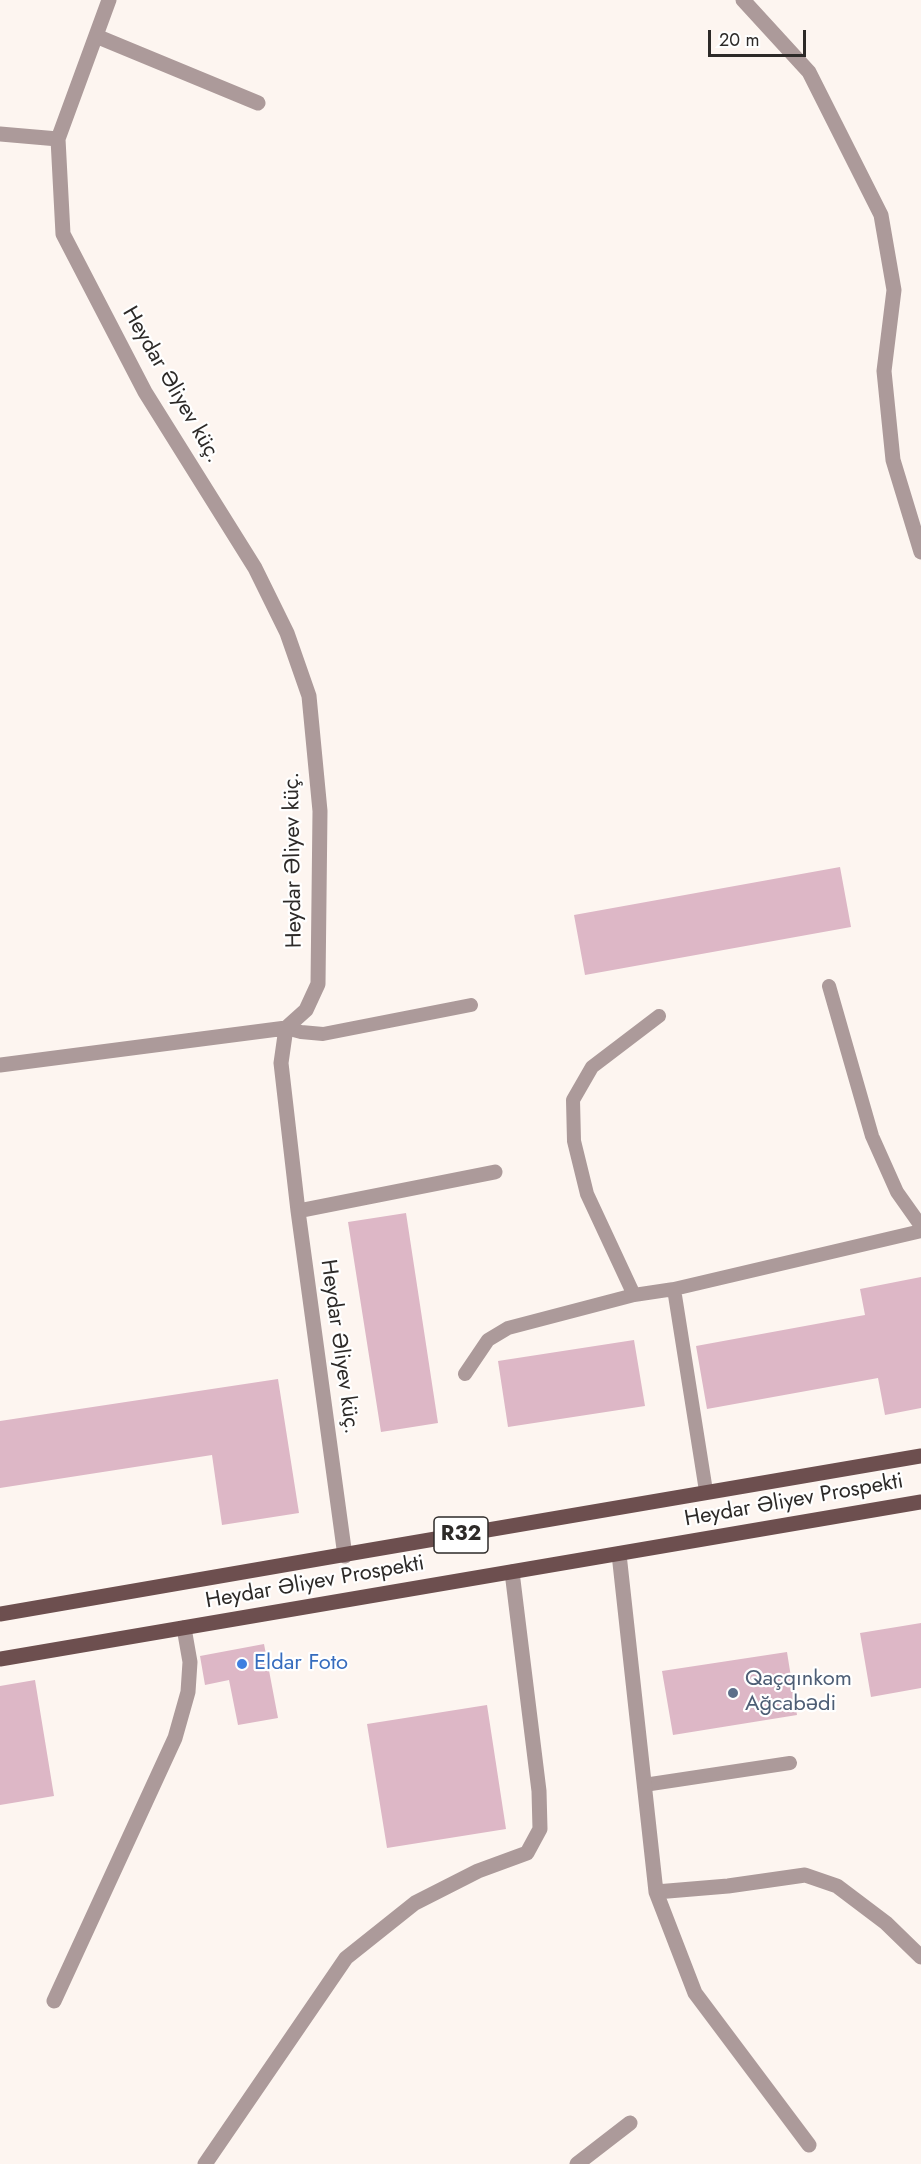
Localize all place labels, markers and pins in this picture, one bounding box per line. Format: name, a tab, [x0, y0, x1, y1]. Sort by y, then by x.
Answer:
place label: Eldar Foto	[254, 1651, 348, 1677]
marker: Eldar Foto	[235, 1657, 249, 1671]
place label: Qaçqınkom Ağcabədi	[745, 1667, 852, 1718]
marker: Qaçqınkom Ağcabədi	[726, 1686, 740, 1700]

